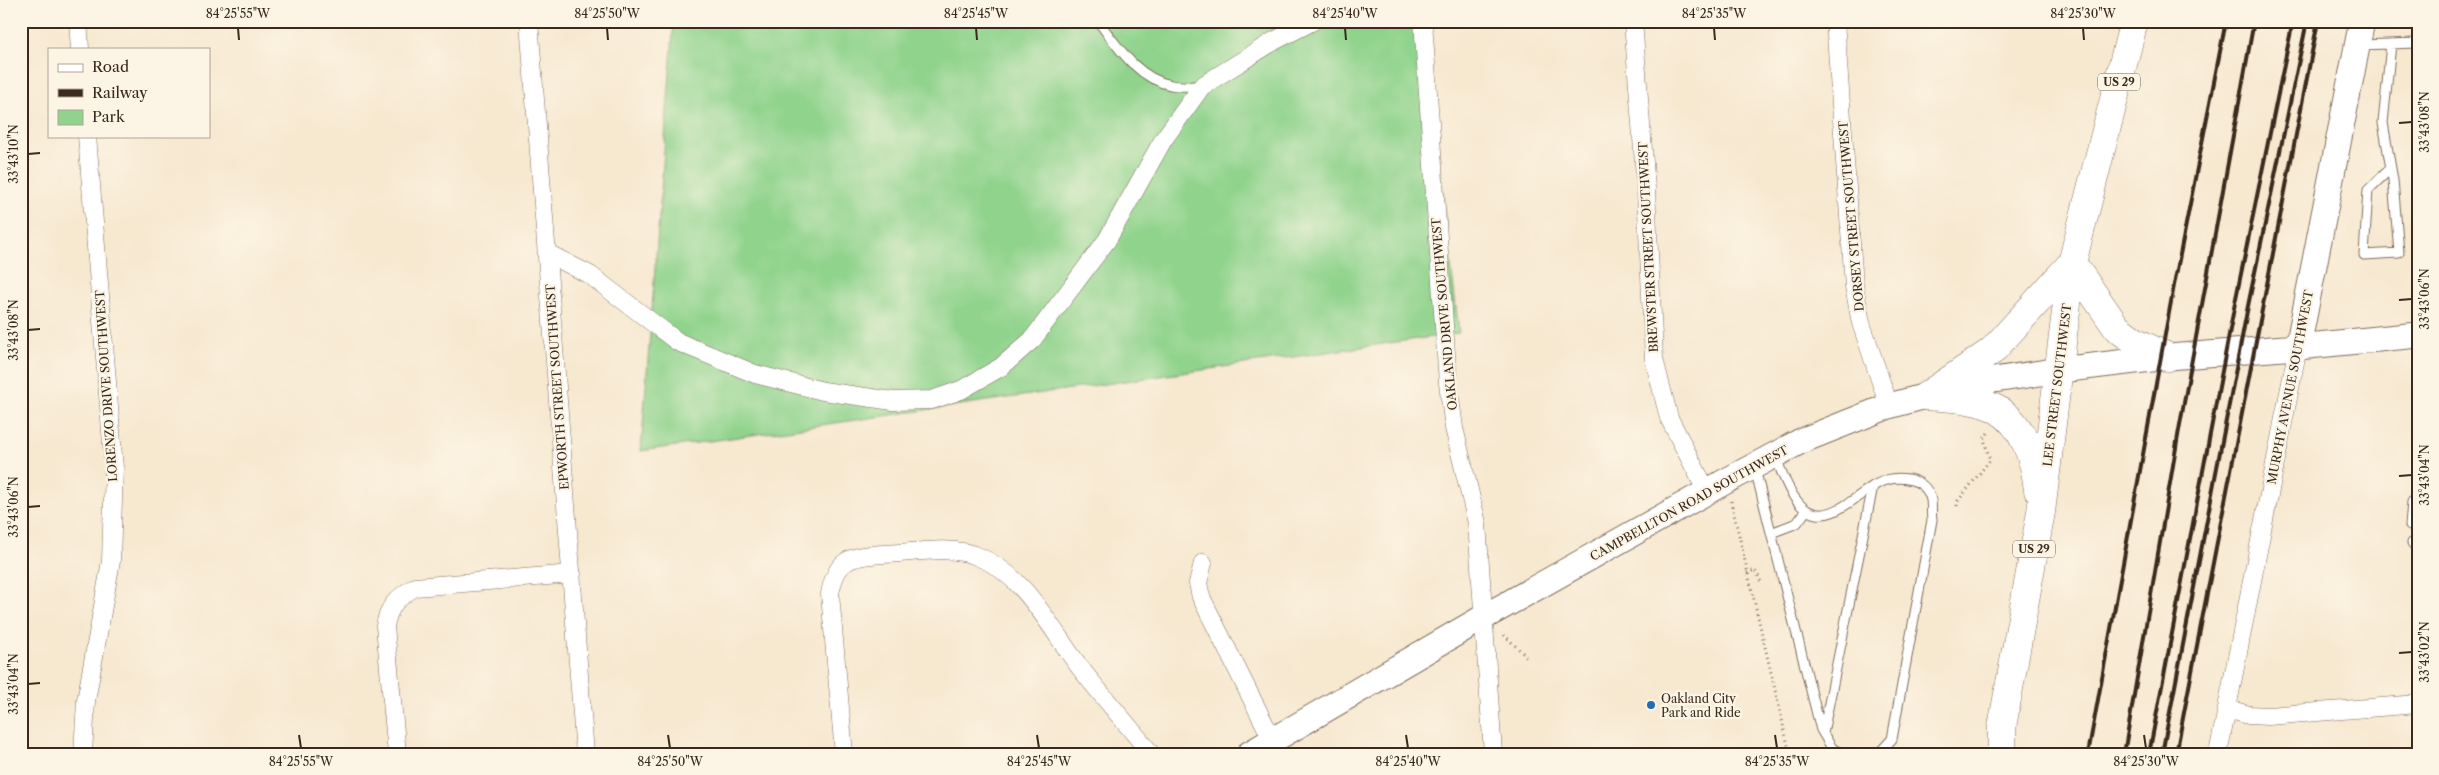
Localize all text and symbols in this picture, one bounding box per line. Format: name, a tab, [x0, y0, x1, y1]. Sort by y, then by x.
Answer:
text: 84°25'55"W	[206, 6, 271, 21]
text: 84°25'50"W	[574, 6, 641, 21]
text: 84°25'45"W	[944, 6, 1009, 21]
text: 84°25'40"W	[1312, 6, 1379, 21]
text: 84°25'35"W	[1682, 6, 1747, 21]
text: 84°25'30"W	[2050, 6, 2117, 21]
legend	[48, 48, 210, 138]
text: Road	[92, 57, 129, 76]
road number: US 29	[2098, 74, 2140, 90]
text: Railway	[92, 83, 148, 102]
text: 33°43'08"N	[2417, 91, 2432, 153]
text: Park	[92, 107, 126, 126]
street label: DORSEY STREET SOUTHWEST	[1835, 120, 1867, 312]
text: 33°43'10"N	[6, 124, 21, 184]
street label: BREWSTER STREET SOUTHWEST	[1635, 141, 1661, 353]
street label: OAKLAND DRIVE SOUTHWEST	[1428, 217, 1460, 411]
text: 33°43'06"N	[2417, 268, 2432, 330]
street label: EPWORTH STREET SOUTHWEST	[542, 284, 572, 490]
street label: MURPHY AVENUE SOUTHWEST	[2264, 289, 2316, 485]
street label: LORENZO DRIVE SOUTHWEST	[92, 290, 120, 482]
text: 33°43'08"N	[6, 299, 21, 361]
street label: LEE STREET SOUTHWEST	[2040, 303, 2074, 467]
street label: CAMPBELLTON ROAD SOUTHWEST	[1587, 442, 1791, 564]
text: 33°43'04"N	[2417, 444, 2432, 506]
text: 33°43'06"N	[6, 476, 21, 538]
road number: US 29	[2013, 540, 2055, 558]
text: 33°43'02"N	[2417, 621, 2432, 683]
text: 33°43'04"N	[6, 653, 21, 715]
place label: Oakland City Park and Ride	[1661, 691, 1741, 720]
marker: Oakland City Park and Ride	[1645, 699, 1657, 711]
text: 84°25'55"W	[269, 754, 334, 769]
text: 84°25'50"W	[637, 754, 704, 769]
text: 84°25'45"W	[1007, 754, 1072, 769]
text: 84°25'40"W	[1375, 754, 1442, 769]
text: 84°25'35"W	[1745, 754, 1810, 769]
text: 84°25'30"W	[2113, 754, 2180, 769]

